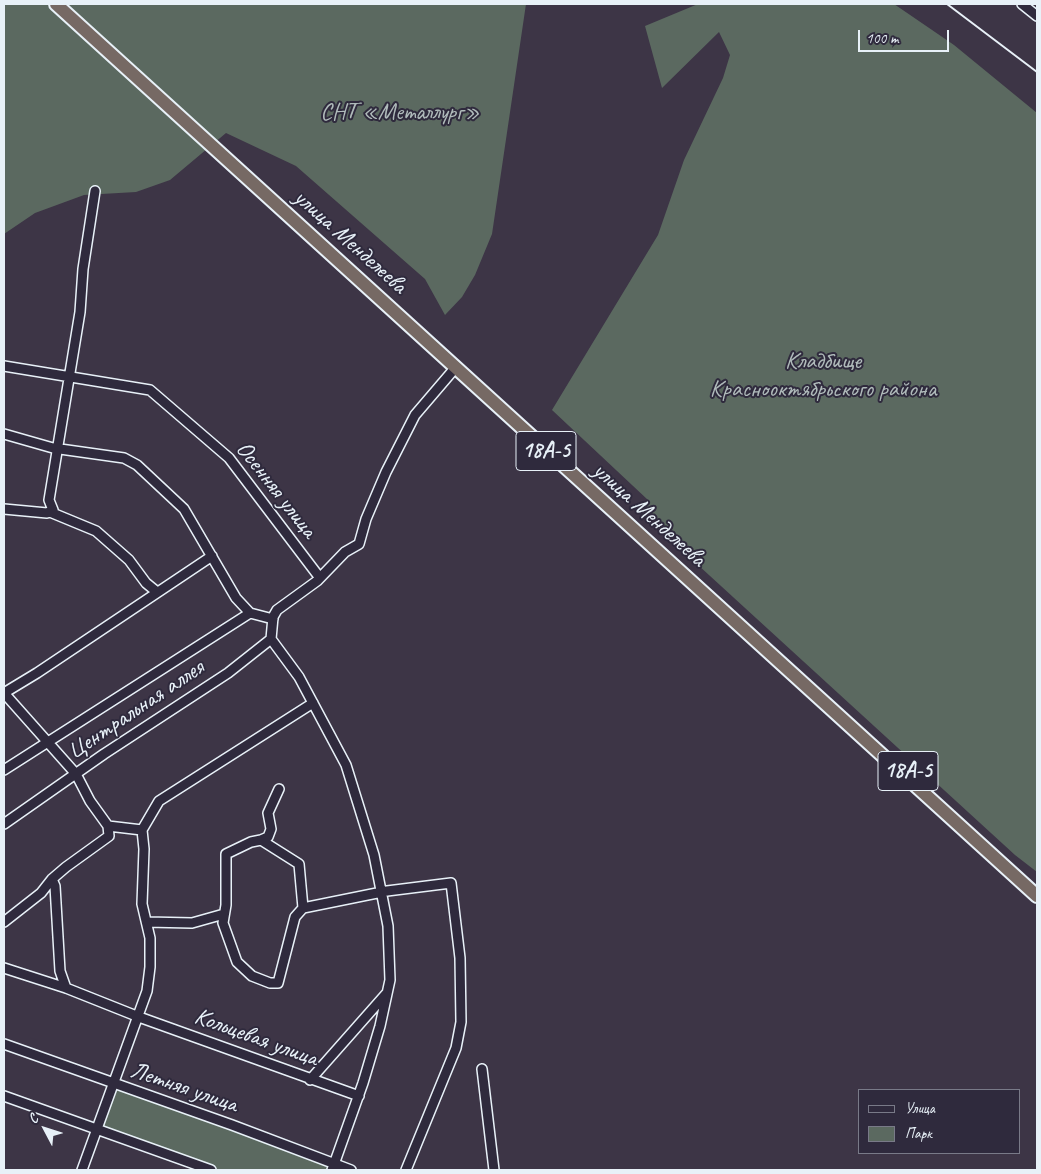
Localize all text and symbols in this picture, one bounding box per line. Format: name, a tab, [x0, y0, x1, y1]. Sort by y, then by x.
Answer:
scale bar	[861, 20, 952, 52]
text: 100 m	[866, 29, 898, 48]
park label: СНТ «Металлург»	[320, 99, 480, 127]
street label: улица Менделеева	[287, 184, 413, 300]
park label: Кладбище Краснооктябрьского района	[710, 348, 936, 404]
road number: 18А-5	[516, 432, 576, 471]
street label: Осенняя улица	[229, 436, 323, 544]
street label: улица Менделеева	[586, 457, 712, 573]
street label: Центральная аллея	[62, 654, 210, 766]
road number: 18А-5	[878, 751, 938, 790]
street label: Кольцевая улица	[191, 1002, 321, 1074]
street label: Летняя улица	[127, 1056, 241, 1120]
legend	[858, 1089, 1021, 1154]
text: Улица	[905, 1099, 935, 1118]
north arrow	[20, 1104, 70, 1154]
text: С	[24, 1111, 42, 1127]
text: Парк	[905, 1124, 932, 1143]

